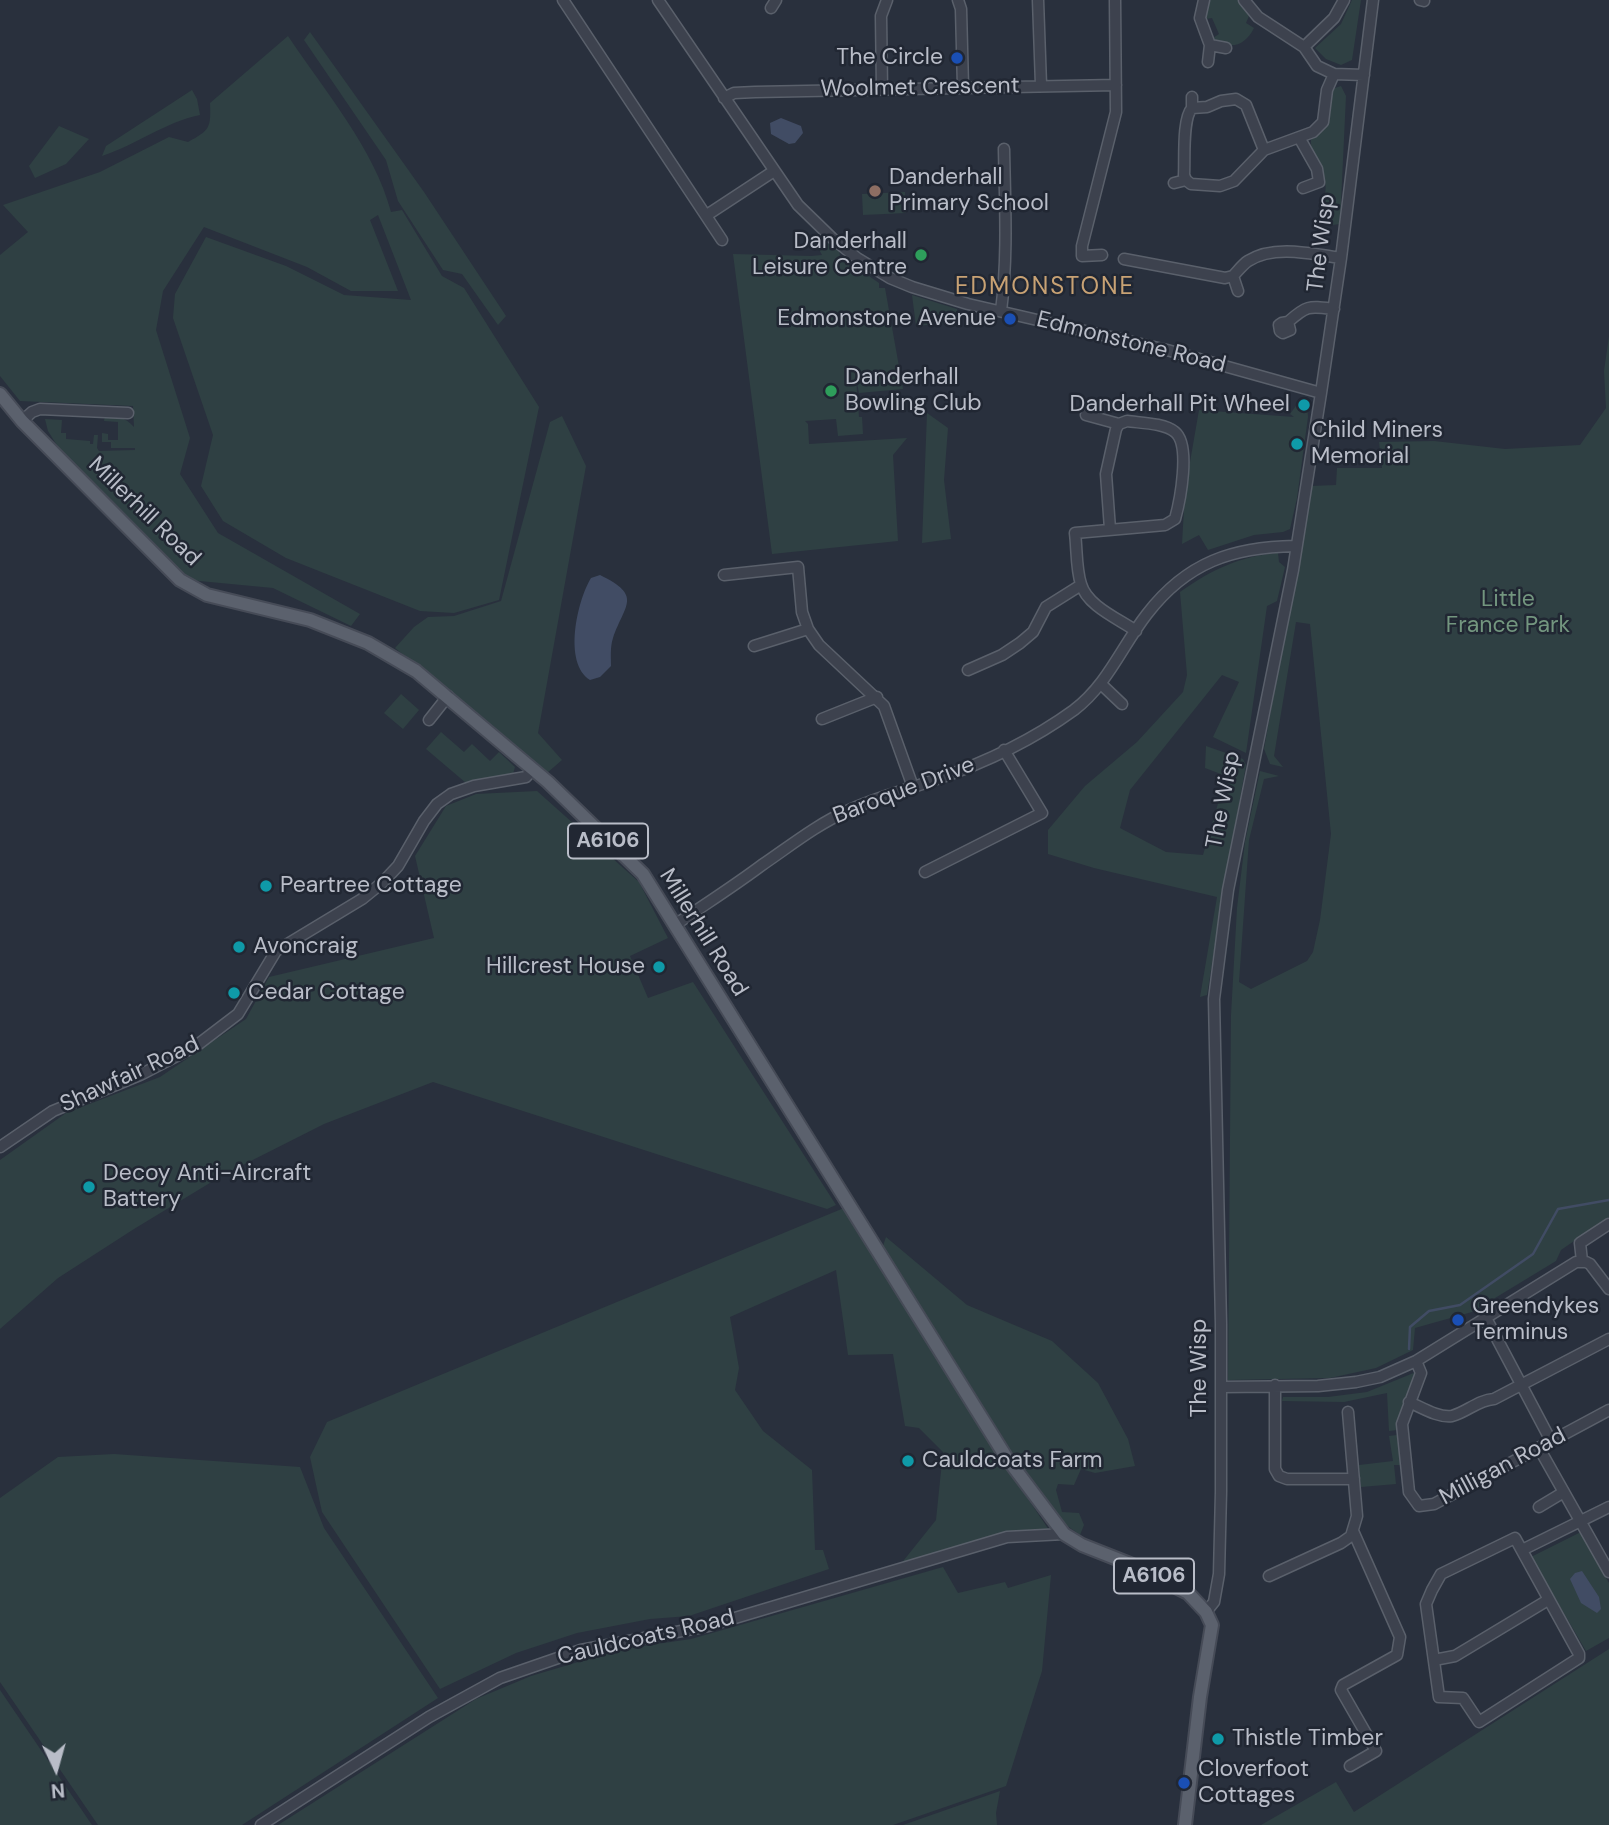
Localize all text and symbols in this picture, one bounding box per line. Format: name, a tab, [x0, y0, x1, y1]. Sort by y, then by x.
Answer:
place label: The Circle	[836, 44, 943, 72]
marker: The Circle	[949, 50, 965, 66]
street label: Woolmet Crescent	[820, 72, 1020, 104]
place label: Danderhall Primary School	[889, 164, 1049, 218]
marker: Danderhall Primary School	[867, 183, 883, 199]
street label: The Wisp	[1302, 192, 1342, 294]
place label: Danderhall Leisure Centre	[752, 228, 907, 282]
marker: Danderhall Leisure Centre	[913, 247, 929, 263]
district label: EDMONSTONE	[956, 274, 1134, 302]
place label: Edmonstone Avenue	[777, 305, 996, 333]
street label: Edmonstone Road	[1034, 306, 1228, 380]
marker: Edmonstone Avenue	[1002, 311, 1018, 327]
place label: Danderhall Bowling Club	[845, 364, 982, 418]
marker: Danderhall Bowling Club	[823, 383, 839, 399]
place label: Danderhall Pit Wheel	[1070, 391, 1290, 419]
marker: Danderhall Pit Wheel	[1296, 397, 1312, 413]
place label: Child Miners Memorial	[1311, 417, 1443, 471]
marker: Child Miners Memorial	[1289, 436, 1305, 452]
street label: Millerhill Road	[82, 452, 206, 572]
park label: Little France Park	[1446, 586, 1570, 640]
street label: The Wisp	[1201, 749, 1247, 851]
street label: Baroque Drive	[829, 751, 979, 831]
road number: A6106	[568, 824, 648, 858]
street label: Millerhill Road	[653, 864, 753, 1002]
place label: Peartree Cottage	[280, 872, 462, 900]
marker: Peartree Cottage	[258, 878, 274, 894]
place label: Avoncraig	[253, 933, 358, 961]
marker: Avoncraig	[231, 939, 247, 955]
place label: Hillcrest House	[486, 953, 645, 981]
marker: Hillcrest House	[651, 959, 667, 975]
place label: Cedar Cottage	[248, 979, 405, 1007]
marker: Cedar Cottage	[226, 985, 242, 1001]
street label: Shawfair Road	[56, 1031, 204, 1119]
place label: Decoy Anti-Aircraft Battery	[103, 1160, 311, 1214]
marker: Decoy Anti-Aircraft Battery	[81, 1179, 97, 1195]
place label: Greendykes Terminus	[1472, 1293, 1599, 1347]
marker: Greendykes Terminus	[1450, 1312, 1466, 1328]
street label: The Wisp	[1186, 1318, 1214, 1418]
street label: Milligan Road	[1435, 1422, 1571, 1512]
place label: Cauldcoats Farm	[922, 1447, 1102, 1475]
marker: Cauldcoats Farm	[900, 1453, 916, 1469]
road number: A6106	[1114, 1558, 1194, 1594]
street label: Cauldcoats Road	[555, 1604, 737, 1672]
place label: Thistle Timber	[1232, 1725, 1383, 1753]
marker: Thistle Timber	[1210, 1731, 1226, 1747]
north arrow	[21, 1734, 91, 1804]
place label: Cloverfoot Cottages	[1198, 1756, 1309, 1810]
marker: Cloverfoot Cottages	[1176, 1775, 1192, 1791]
text: N	[50, 1777, 66, 1803]

